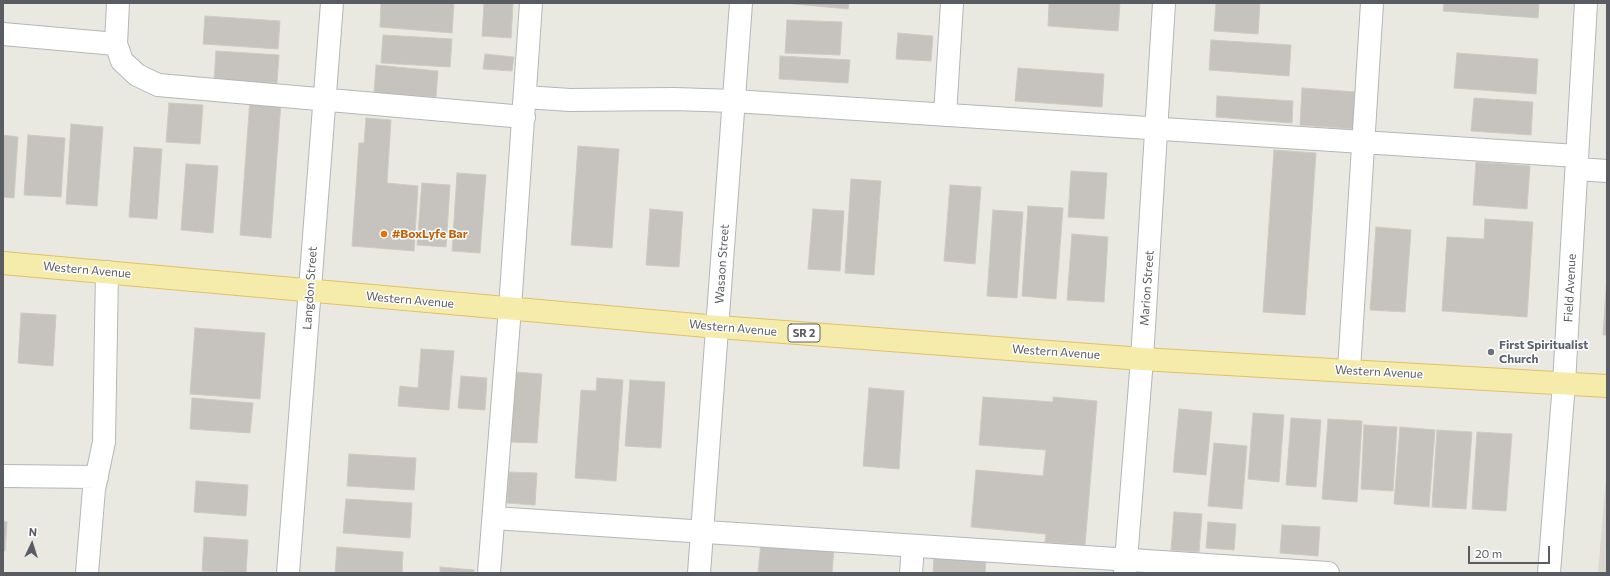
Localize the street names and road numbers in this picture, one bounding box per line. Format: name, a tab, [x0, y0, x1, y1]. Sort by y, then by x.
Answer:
street label: Wasaon Street	[712, 224, 732, 304]
street label: Langdon Street	[300, 246, 320, 330]
street label: Marion Street	[1137, 250, 1157, 326]
street label: Field Avenue	[1561, 253, 1579, 323]
street label: Western Avenue	[42, 259, 132, 281]
street label: Western Avenue	[365, 289, 455, 311]
street label: Western Avenue	[688, 317, 778, 339]
road number: SR 2	[788, 324, 820, 342]
street label: Western Avenue	[1011, 342, 1101, 362]
street label: Western Avenue	[1335, 362, 1423, 382]

